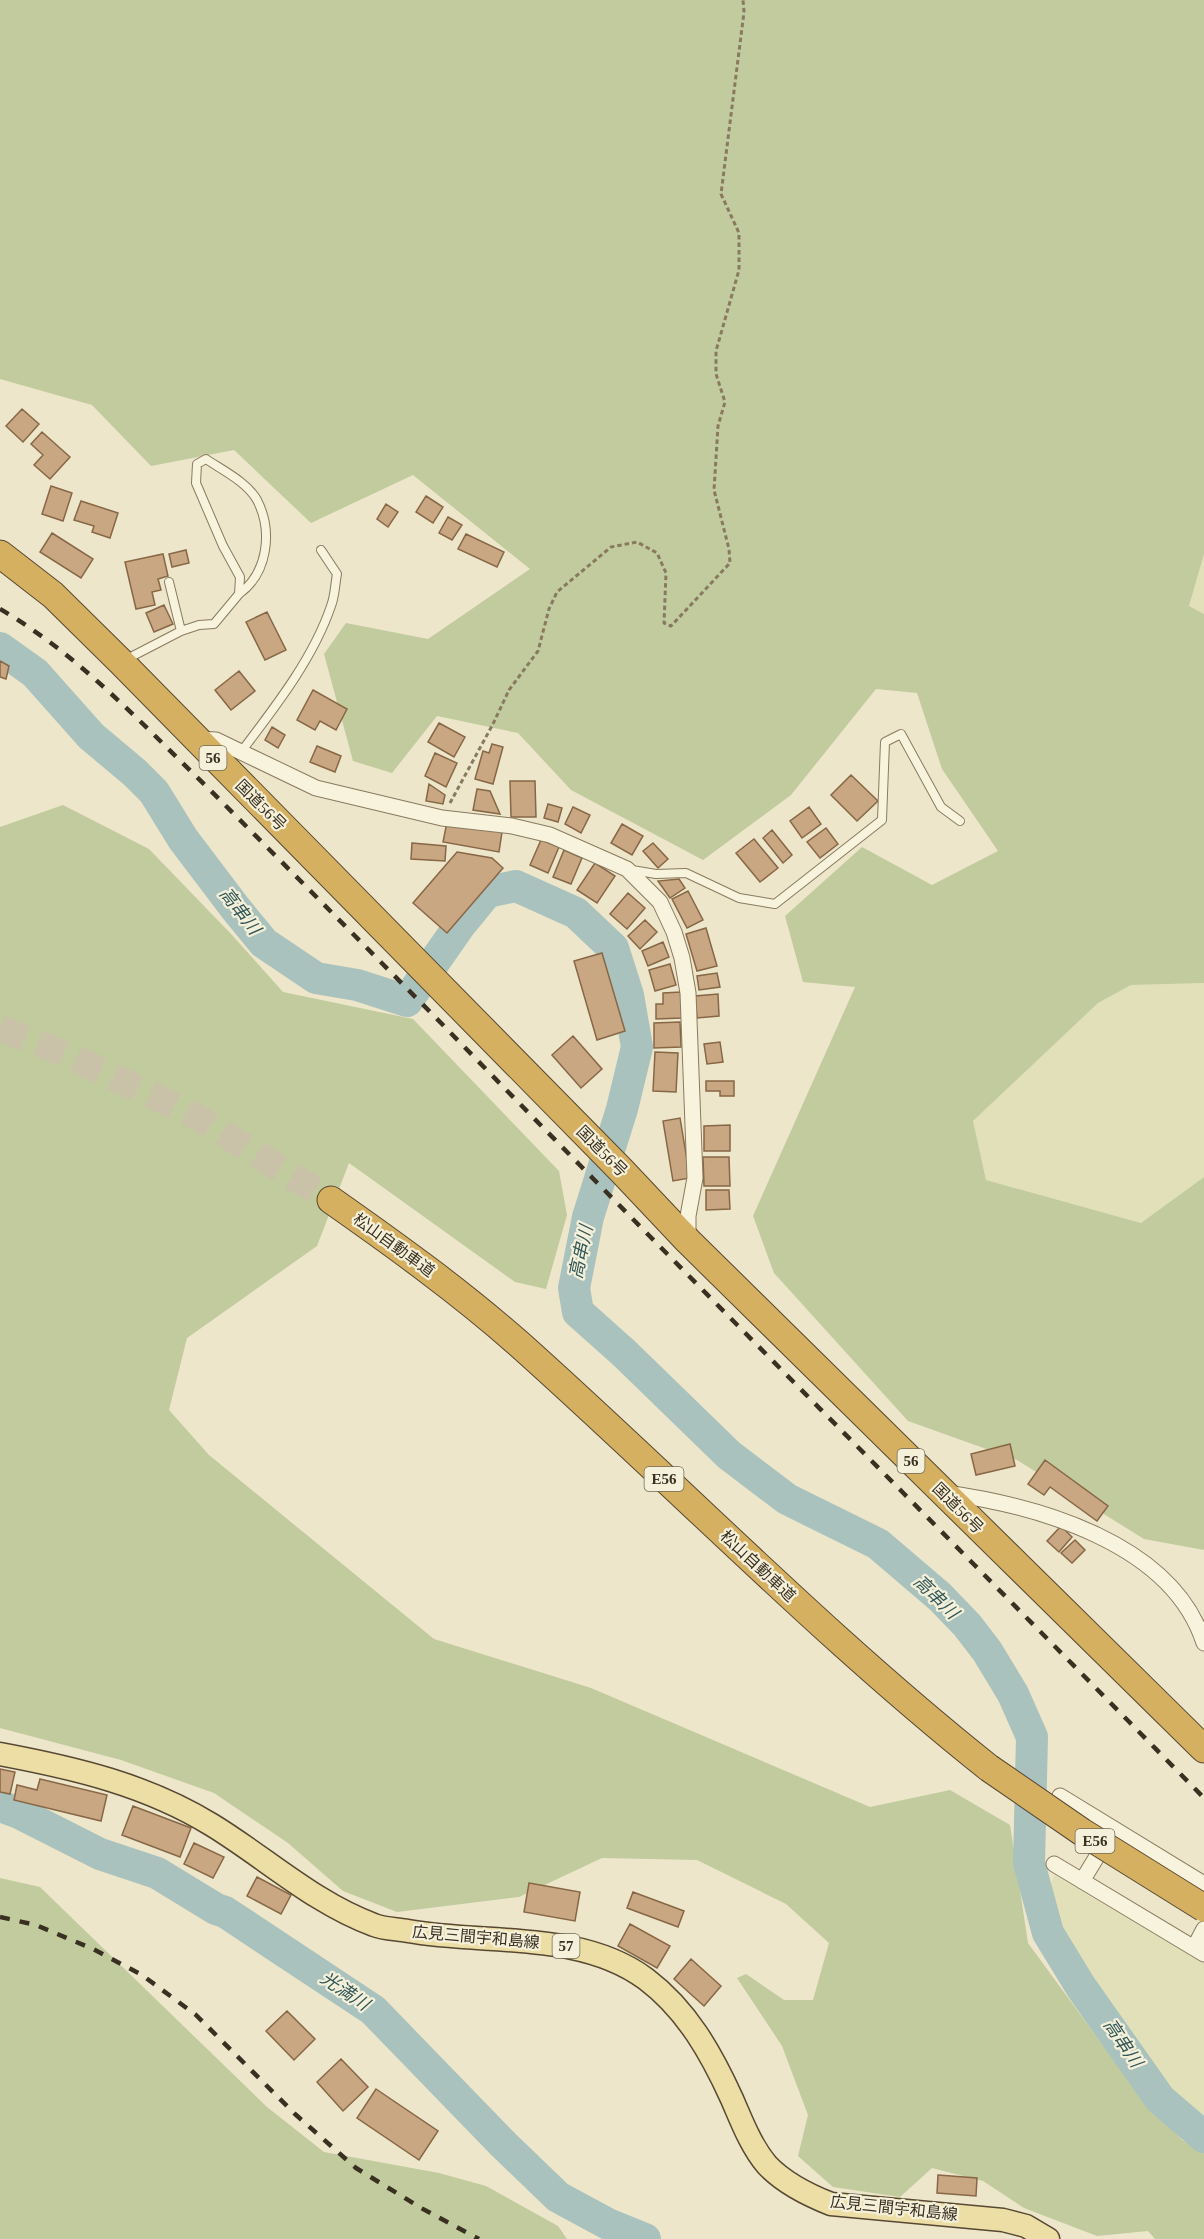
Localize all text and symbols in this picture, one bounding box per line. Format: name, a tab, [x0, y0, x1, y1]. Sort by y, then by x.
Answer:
road number: 56	[200, 746, 226, 770]
street label: 国道56号	[232, 776, 290, 834]
water label: 高串川	[215, 884, 266, 940]
street label: 国道56号	[573, 1122, 631, 1180]
street label: 松山自動車道	[350, 1210, 438, 1280]
water label: 高串川	[566, 1222, 597, 1280]
road number: 56	[898, 1449, 924, 1473]
road number: E56	[644, 1467, 684, 1491]
street label: 国道56号	[929, 1479, 987, 1537]
street label: 松山自動車道	[717, 1527, 799, 1605]
water label: 高串川	[910, 1571, 964, 1624]
road number: E56	[1076, 1829, 1114, 1853]
street label: 広見三間宇和島線	[411, 1923, 541, 1951]
road number: 57	[552, 1934, 580, 1958]
water label: 光満川	[317, 1968, 375, 2016]
water label: 高串川	[1100, 2015, 1148, 2073]
street label: 広見三間宇和島線	[829, 2193, 959, 2223]

